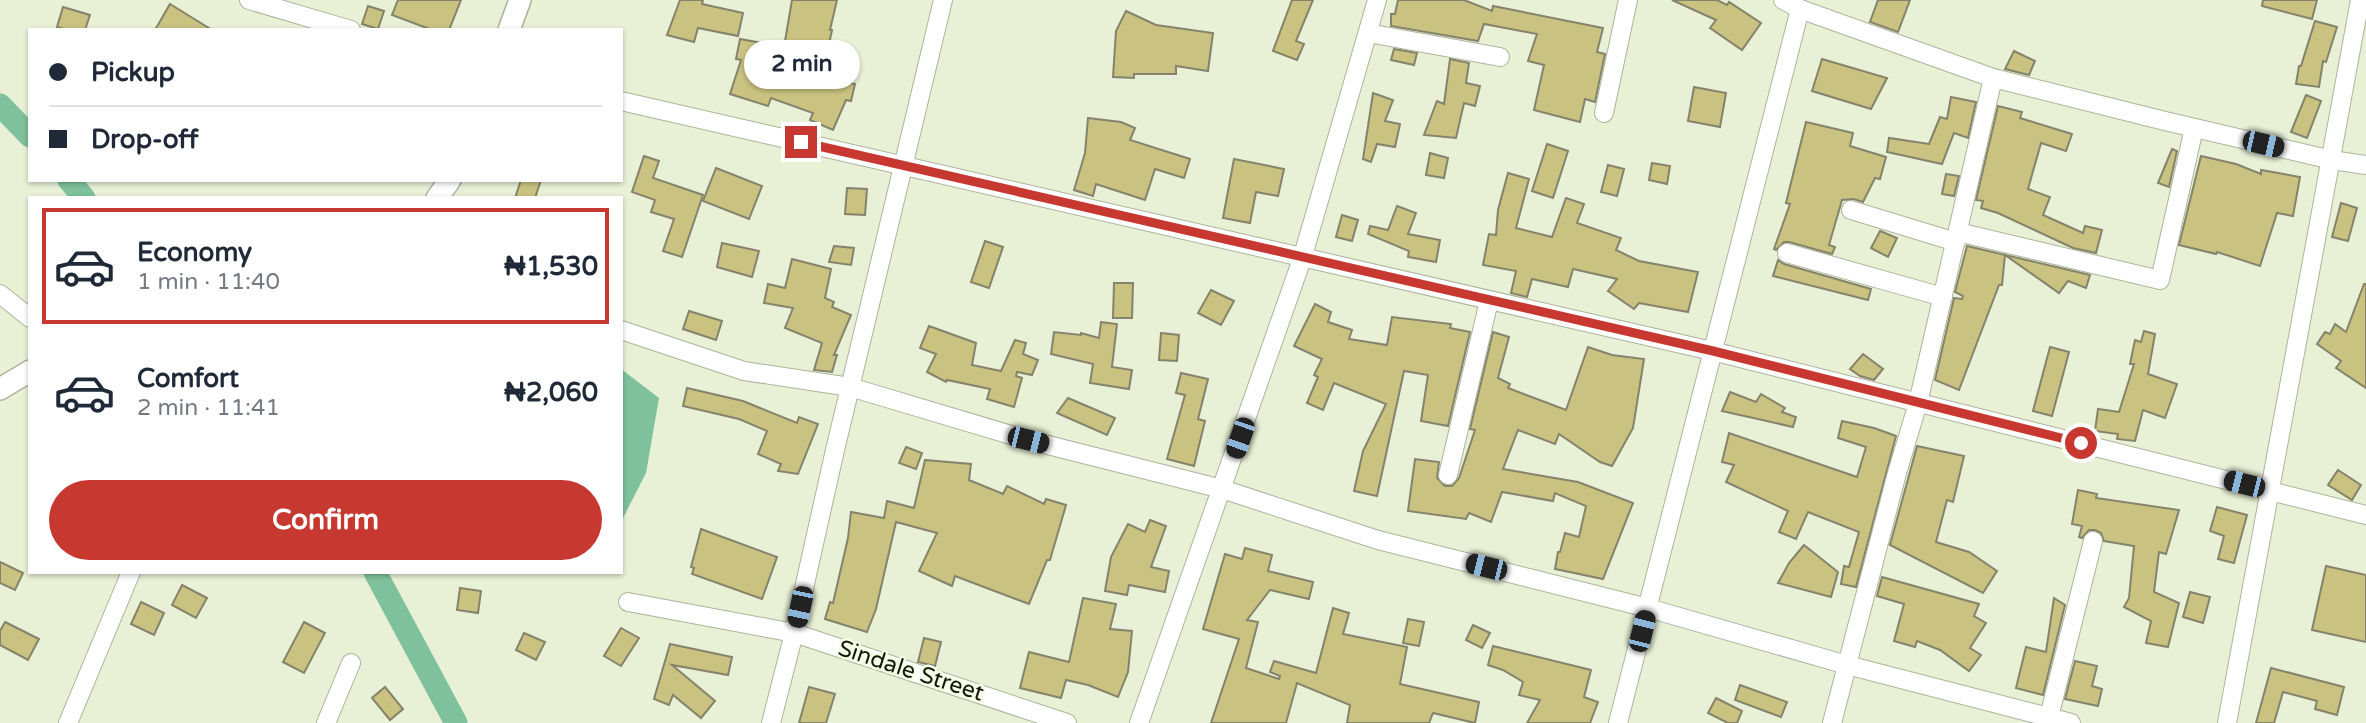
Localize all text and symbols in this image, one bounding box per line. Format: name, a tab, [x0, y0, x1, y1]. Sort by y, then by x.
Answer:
callout: 2 min	[743, 40, 859, 90]
text: 2 min	[771, 50, 833, 78]
text: Pickup	[91, 57, 175, 88]
text: Drop-off	[91, 124, 198, 155]
route end	[785, 126, 817, 158]
car	[2241, 129, 2286, 159]
icon: car	[53, 235, 116, 298]
text: Economy	[137, 237, 252, 268]
text: ₦1,530	[504, 251, 598, 282]
text: 1 min · 11:40	[137, 268, 280, 296]
icon: car	[53, 361, 116, 424]
text: Comfort	[137, 363, 239, 394]
text: ₦2,060	[504, 377, 598, 408]
text: 2 min · 11:41	[137, 394, 280, 422]
car	[1224, 415, 1257, 461]
car	[1006, 425, 1051, 455]
route start	[2065, 427, 2097, 459]
car	[2222, 469, 2267, 499]
button: Confirm	[49, 480, 602, 560]
car	[1464, 552, 1509, 582]
car	[786, 584, 815, 630]
car	[1627, 608, 1658, 654]
street label: Sindale Street	[835, 634, 988, 708]

